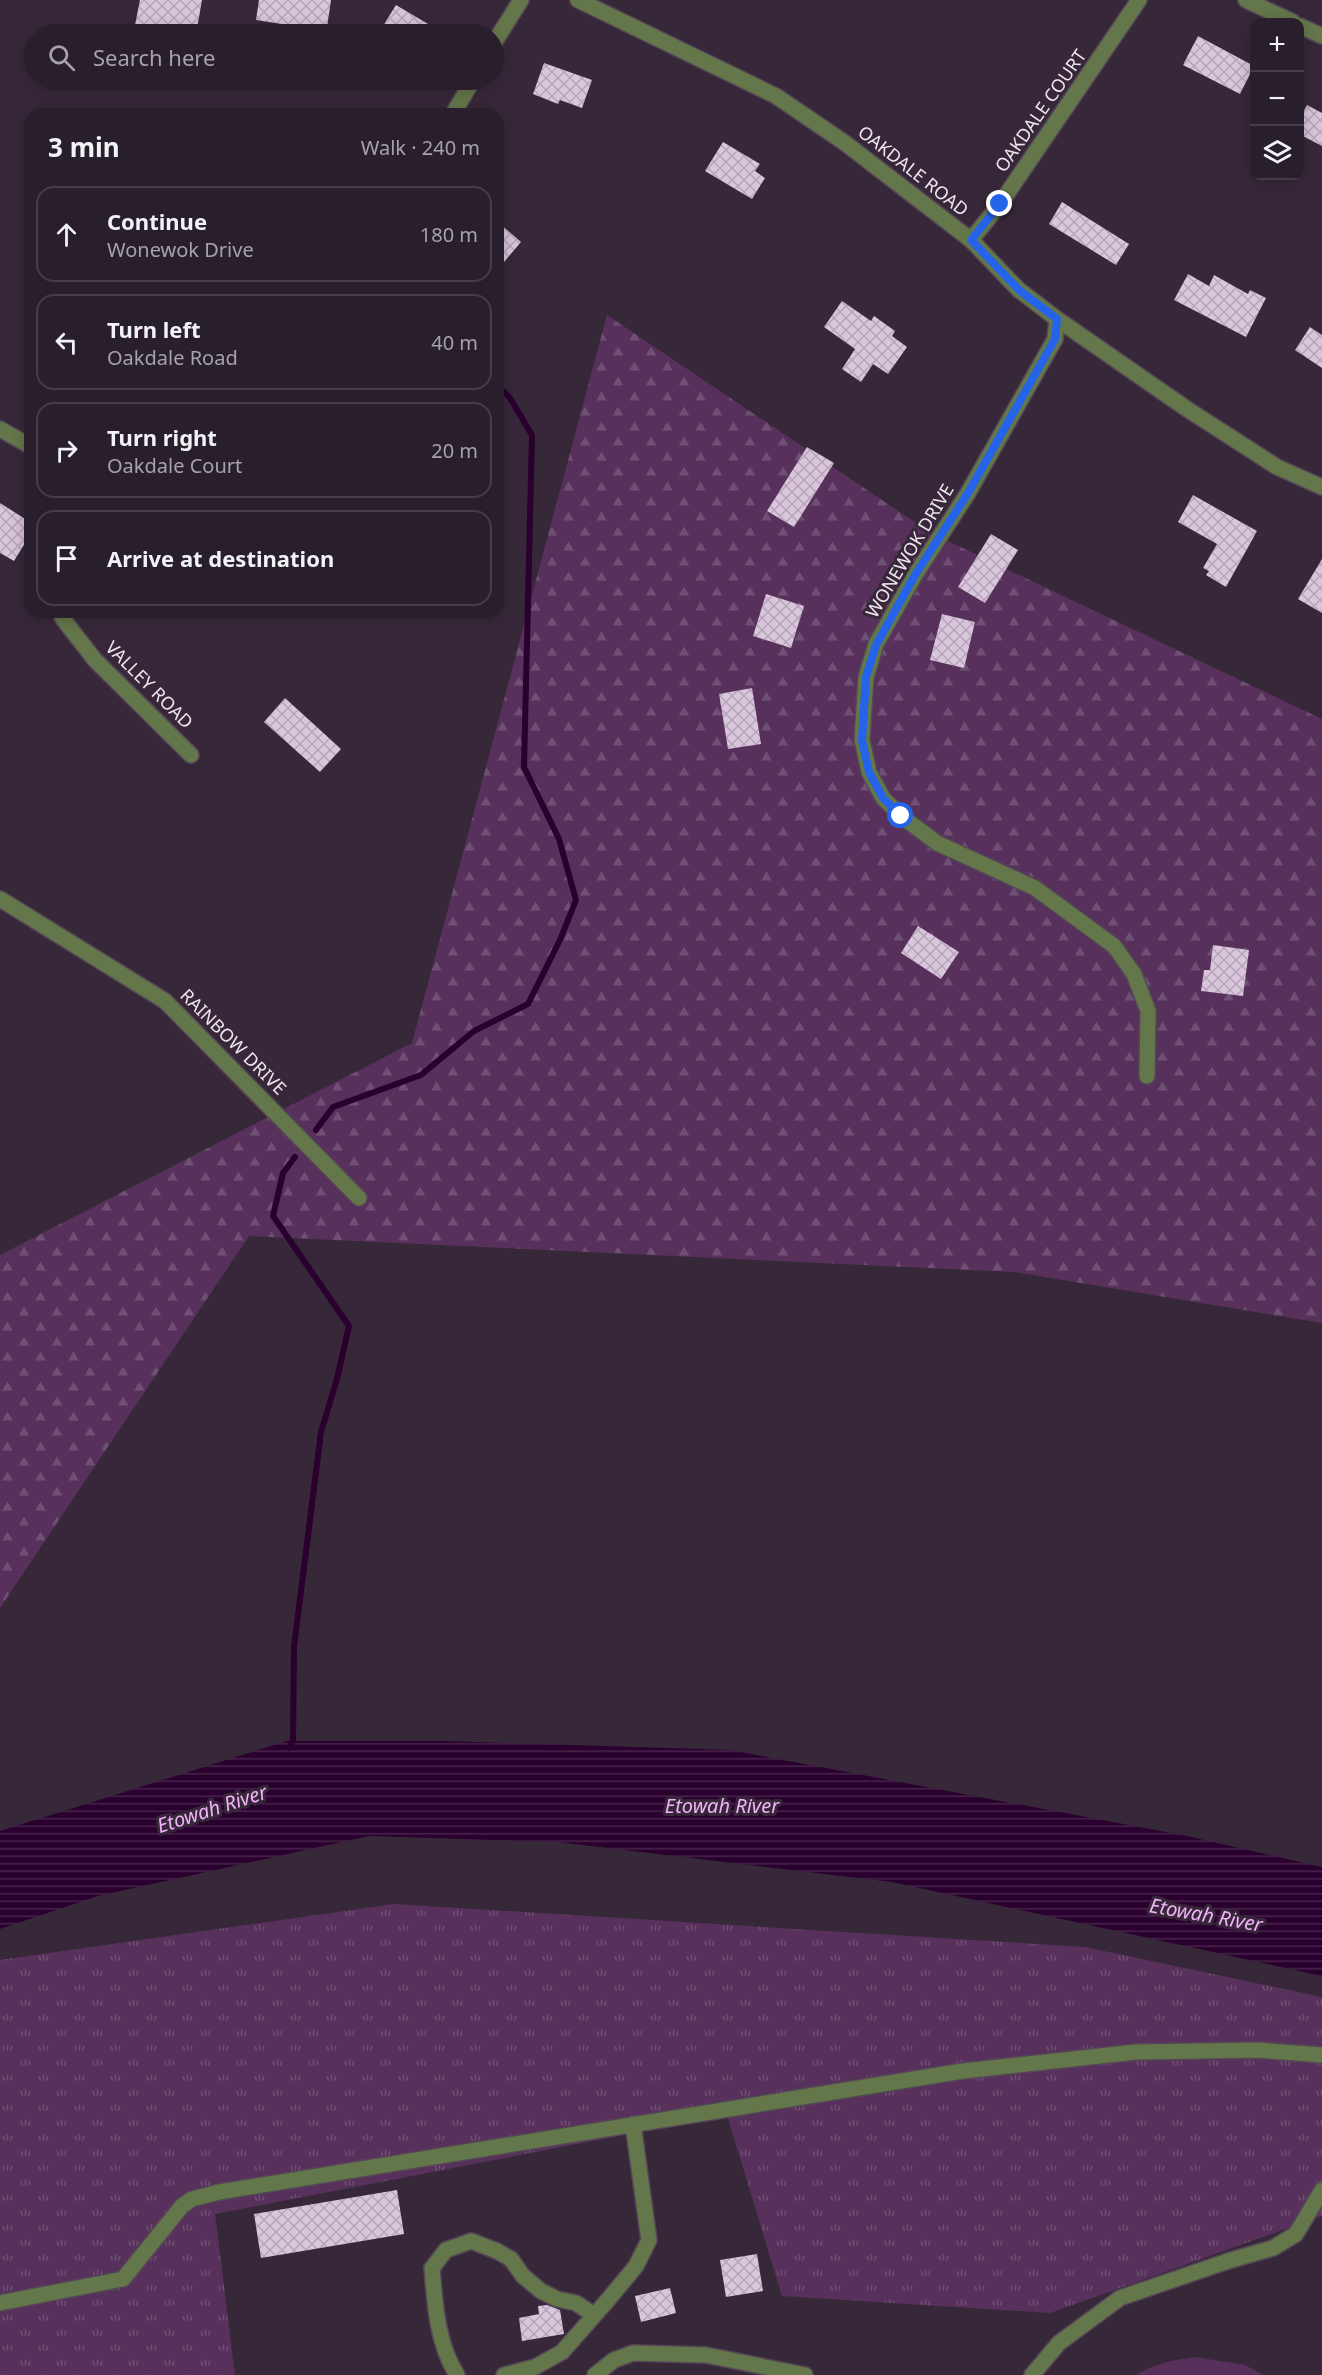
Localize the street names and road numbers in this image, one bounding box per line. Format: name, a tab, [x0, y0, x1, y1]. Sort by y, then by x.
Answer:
street label: OAKDALE COURT	[989, 44, 1091, 176]
street label: OAKDALE ROAD	[853, 119, 974, 221]
street label: WONEWOK DRIVE	[860, 479, 959, 622]
street label: VALLEY ROAD	[101, 635, 199, 733]
street label: RAINBOW DRIVE	[175, 983, 292, 1100]

